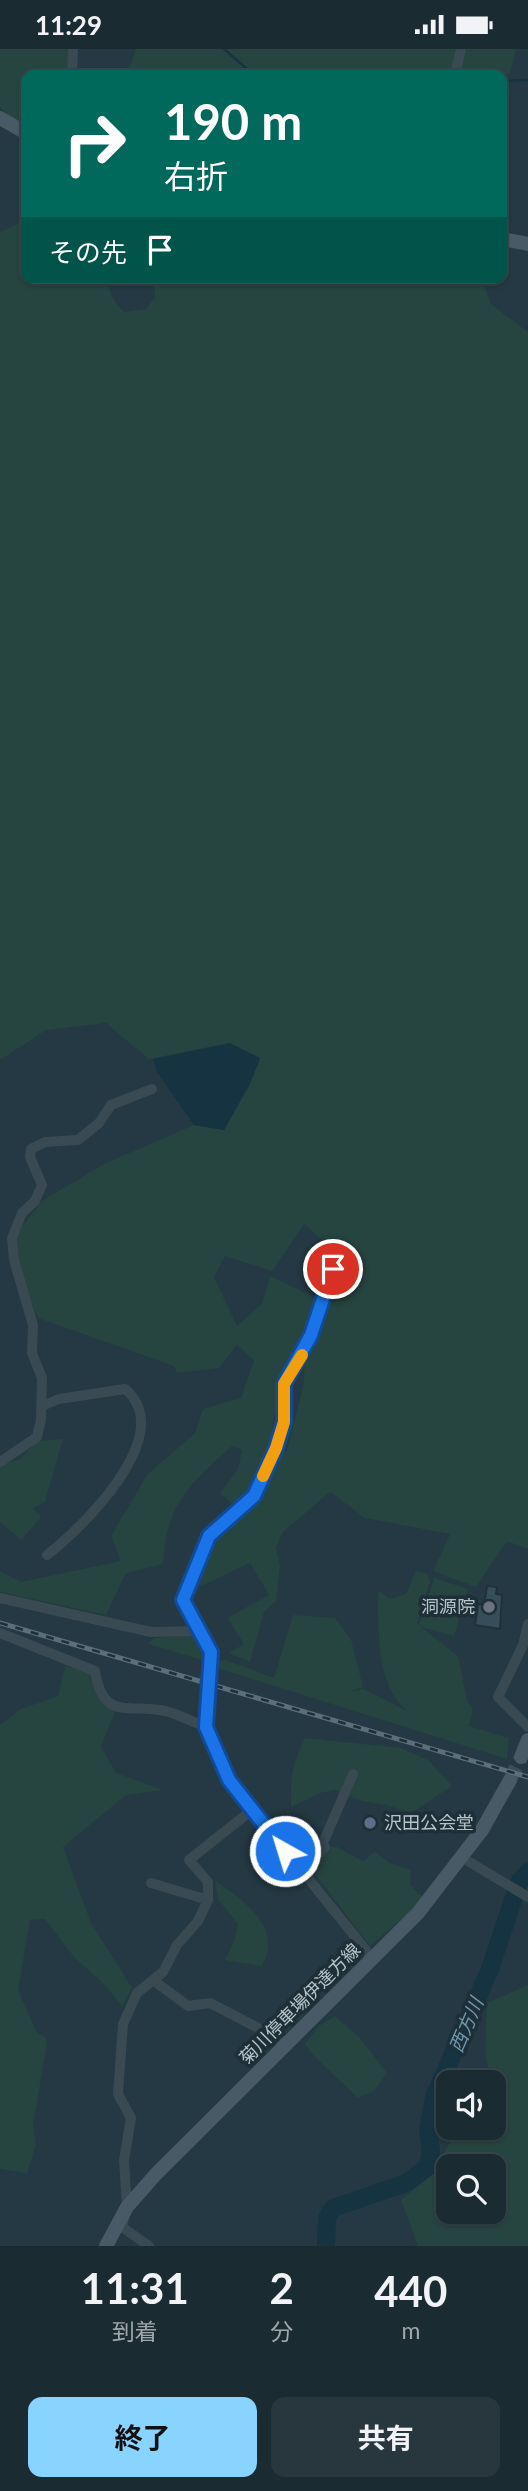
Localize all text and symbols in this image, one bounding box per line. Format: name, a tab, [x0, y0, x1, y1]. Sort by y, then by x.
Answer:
text: 11:29	[35, 9, 102, 41]
text: 190 m	[164, 92, 302, 150]
icon: right	[49, 98, 140, 189]
text: 右折	[164, 156, 228, 195]
icon: arrive	[141, 231, 179, 269]
text: その先	[49, 236, 127, 268]
pin	[303, 1239, 363, 1299]
icon: arrive	[314, 1250, 352, 1288]
place label: 洞源院	[421, 1595, 475, 1617]
marker: 洞源院	[481, 1599, 497, 1615]
place label: 沢田公会堂	[384, 1811, 474, 1833]
position arrow	[248, 1814, 322, 1888]
marker: 沢田公会堂	[362, 1815, 378, 1831]
street label: 菊川停車場伊達方線	[234, 1938, 364, 2068]
water label: 西方川	[444, 1992, 488, 2056]
map controls	[436, 2070, 506, 2224]
button: sound	[436, 2070, 506, 2140]
button: search	[436, 2154, 506, 2224]
text: 11:31	[81, 2263, 189, 2313]
text: 2	[269, 2263, 294, 2313]
text: 440	[374, 2266, 447, 2316]
text: m	[401, 2316, 420, 2344]
text: 到着	[112, 2317, 158, 2345]
text: 分	[270, 2317, 293, 2345]
button: 終了	[28, 2397, 257, 2477]
button: 共有	[271, 2397, 500, 2477]

